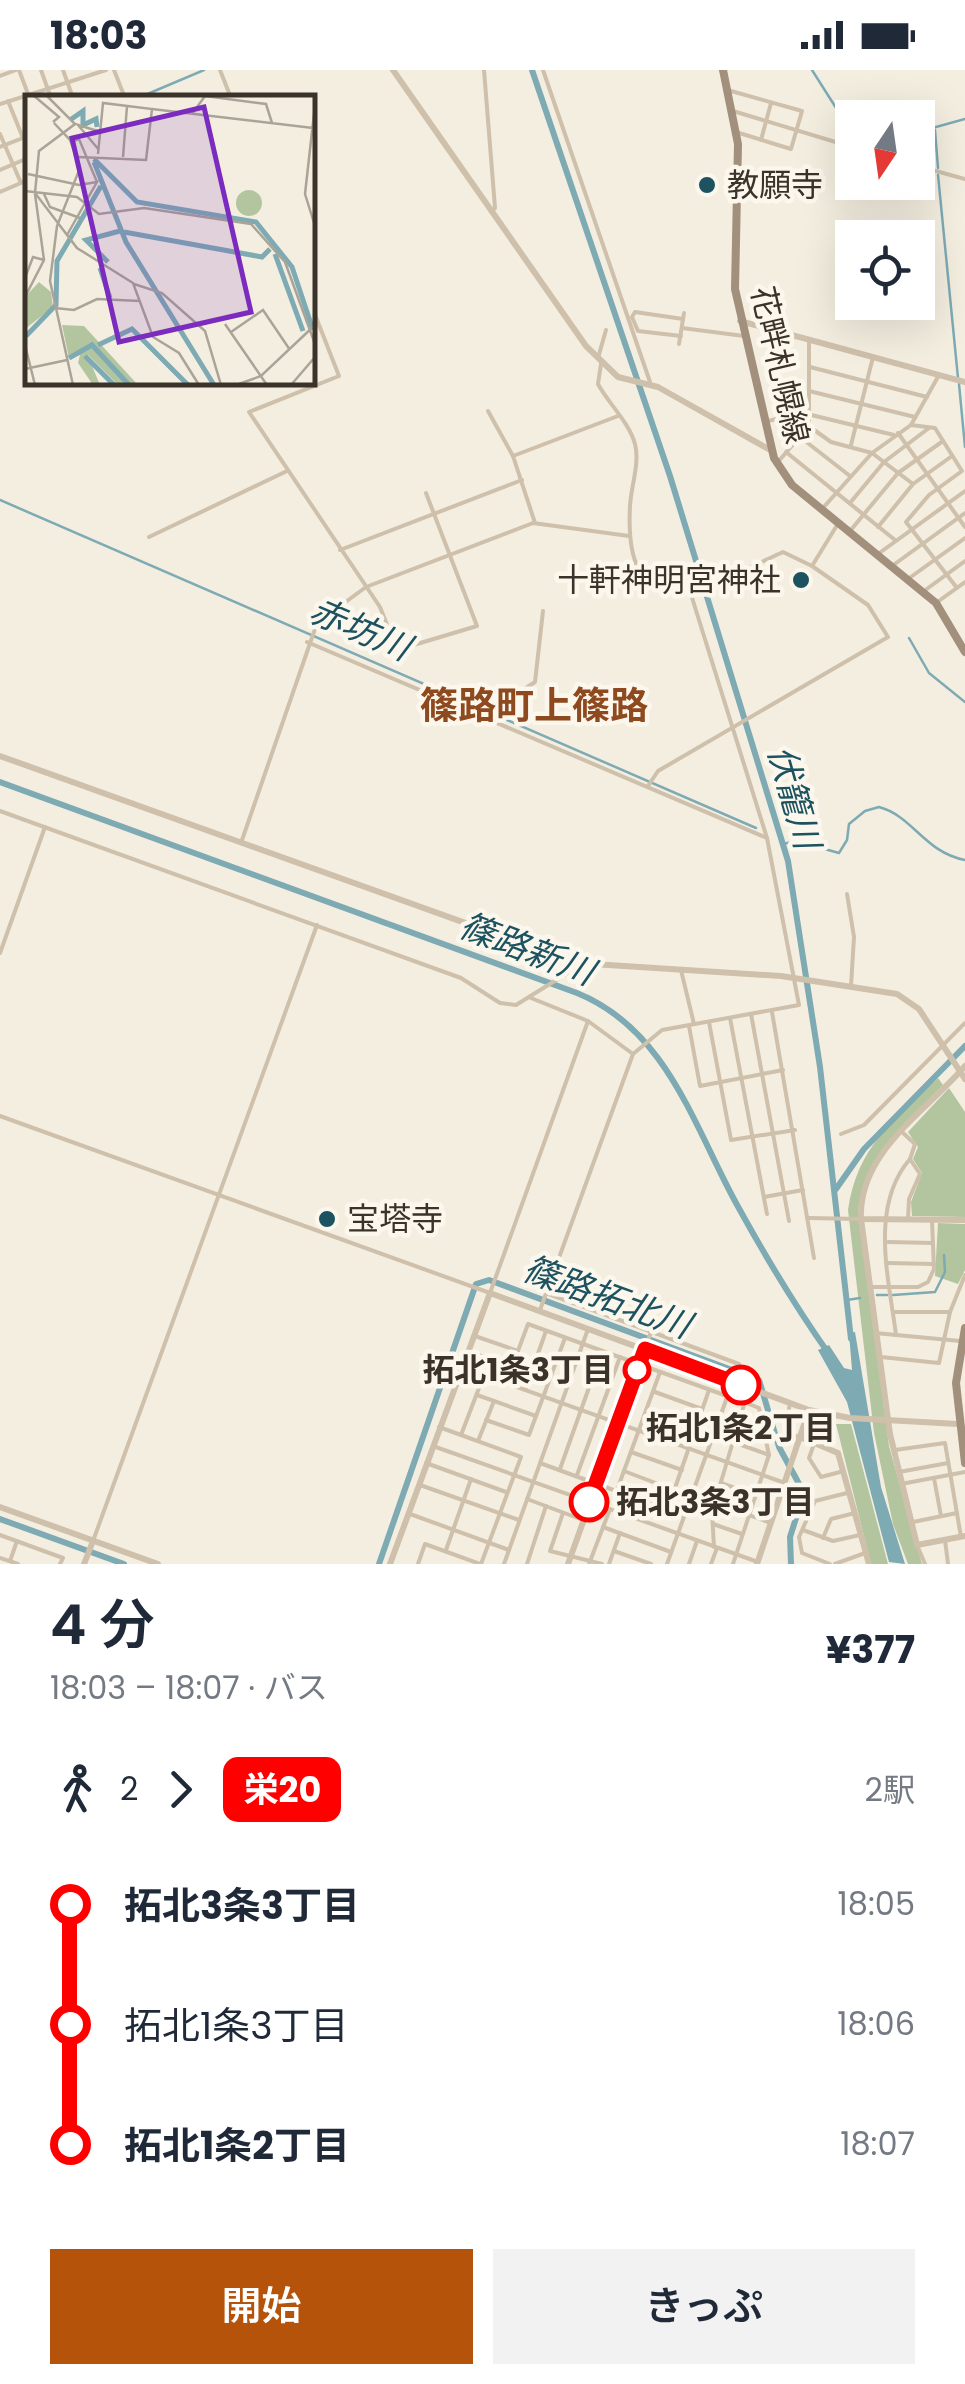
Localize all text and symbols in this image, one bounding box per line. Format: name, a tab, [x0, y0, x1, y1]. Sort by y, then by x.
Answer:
text: 18:03	[50, 9, 147, 62]
inset map	[25, 95, 315, 385]
north arrow	[835, 100, 935, 200]
map controls	[835, 100, 935, 320]
place label: 教願寺	[727, 162, 823, 207]
marker: 教願寺	[696, 174, 718, 196]
button: locate	[835, 220, 935, 320]
street label: 花畔札幌線	[741, 282, 820, 448]
place label: 十軒神明宮神社	[557, 557, 781, 602]
marker: 十軒神明宮神社	[790, 569, 812, 591]
water label: 赤坊川	[302, 585, 422, 673]
district label: 篠路町上篠路	[420, 679, 648, 732]
water label: 伏籠川	[756, 740, 834, 858]
water label: 篠路新川	[453, 901, 605, 998]
place label: 宝塔寺	[347, 1196, 443, 1241]
marker: 宝塔寺	[316, 1208, 338, 1230]
water label: 篠路拓北川	[517, 1244, 702, 1351]
place label: 拓北1条3丁目	[423, 1347, 614, 1392]
marker: 拓北1条3丁目	[624, 1357, 650, 1383]
marker: 拓北1条2丁目	[722, 1366, 760, 1404]
place label: 拓北1条2丁目	[646, 1405, 836, 1450]
place label: 拓北3条3丁目	[616, 1479, 815, 1524]
marker: 拓北3条3丁目	[570, 1483, 608, 1521]
text: 4 分	[50, 1586, 154, 1663]
text: ¥377	[826, 1623, 915, 1676]
text: 18:03 – 18:07 · バス	[50, 1665, 328, 1710]
icon: walk	[50, 1762, 105, 1817]
icon: forward	[153, 1762, 208, 1817]
text: 栄20	[243, 1765, 321, 1814]
text: 2	[120, 1766, 138, 1811]
text: 2駅	[865, 1767, 915, 1812]
text: 拓北3条3丁目	[124, 1879, 360, 1932]
text: 18:05	[838, 1881, 915, 1926]
text: 拓北1条3丁目	[124, 1999, 349, 2052]
text: 18:06	[837, 2001, 915, 2046]
text: 拓北1条2丁目	[124, 2119, 350, 2172]
text: 18:07	[840, 2121, 915, 2166]
button: 開始	[50, 2249, 473, 2364]
button: きっぷ	[493, 2249, 915, 2364]

